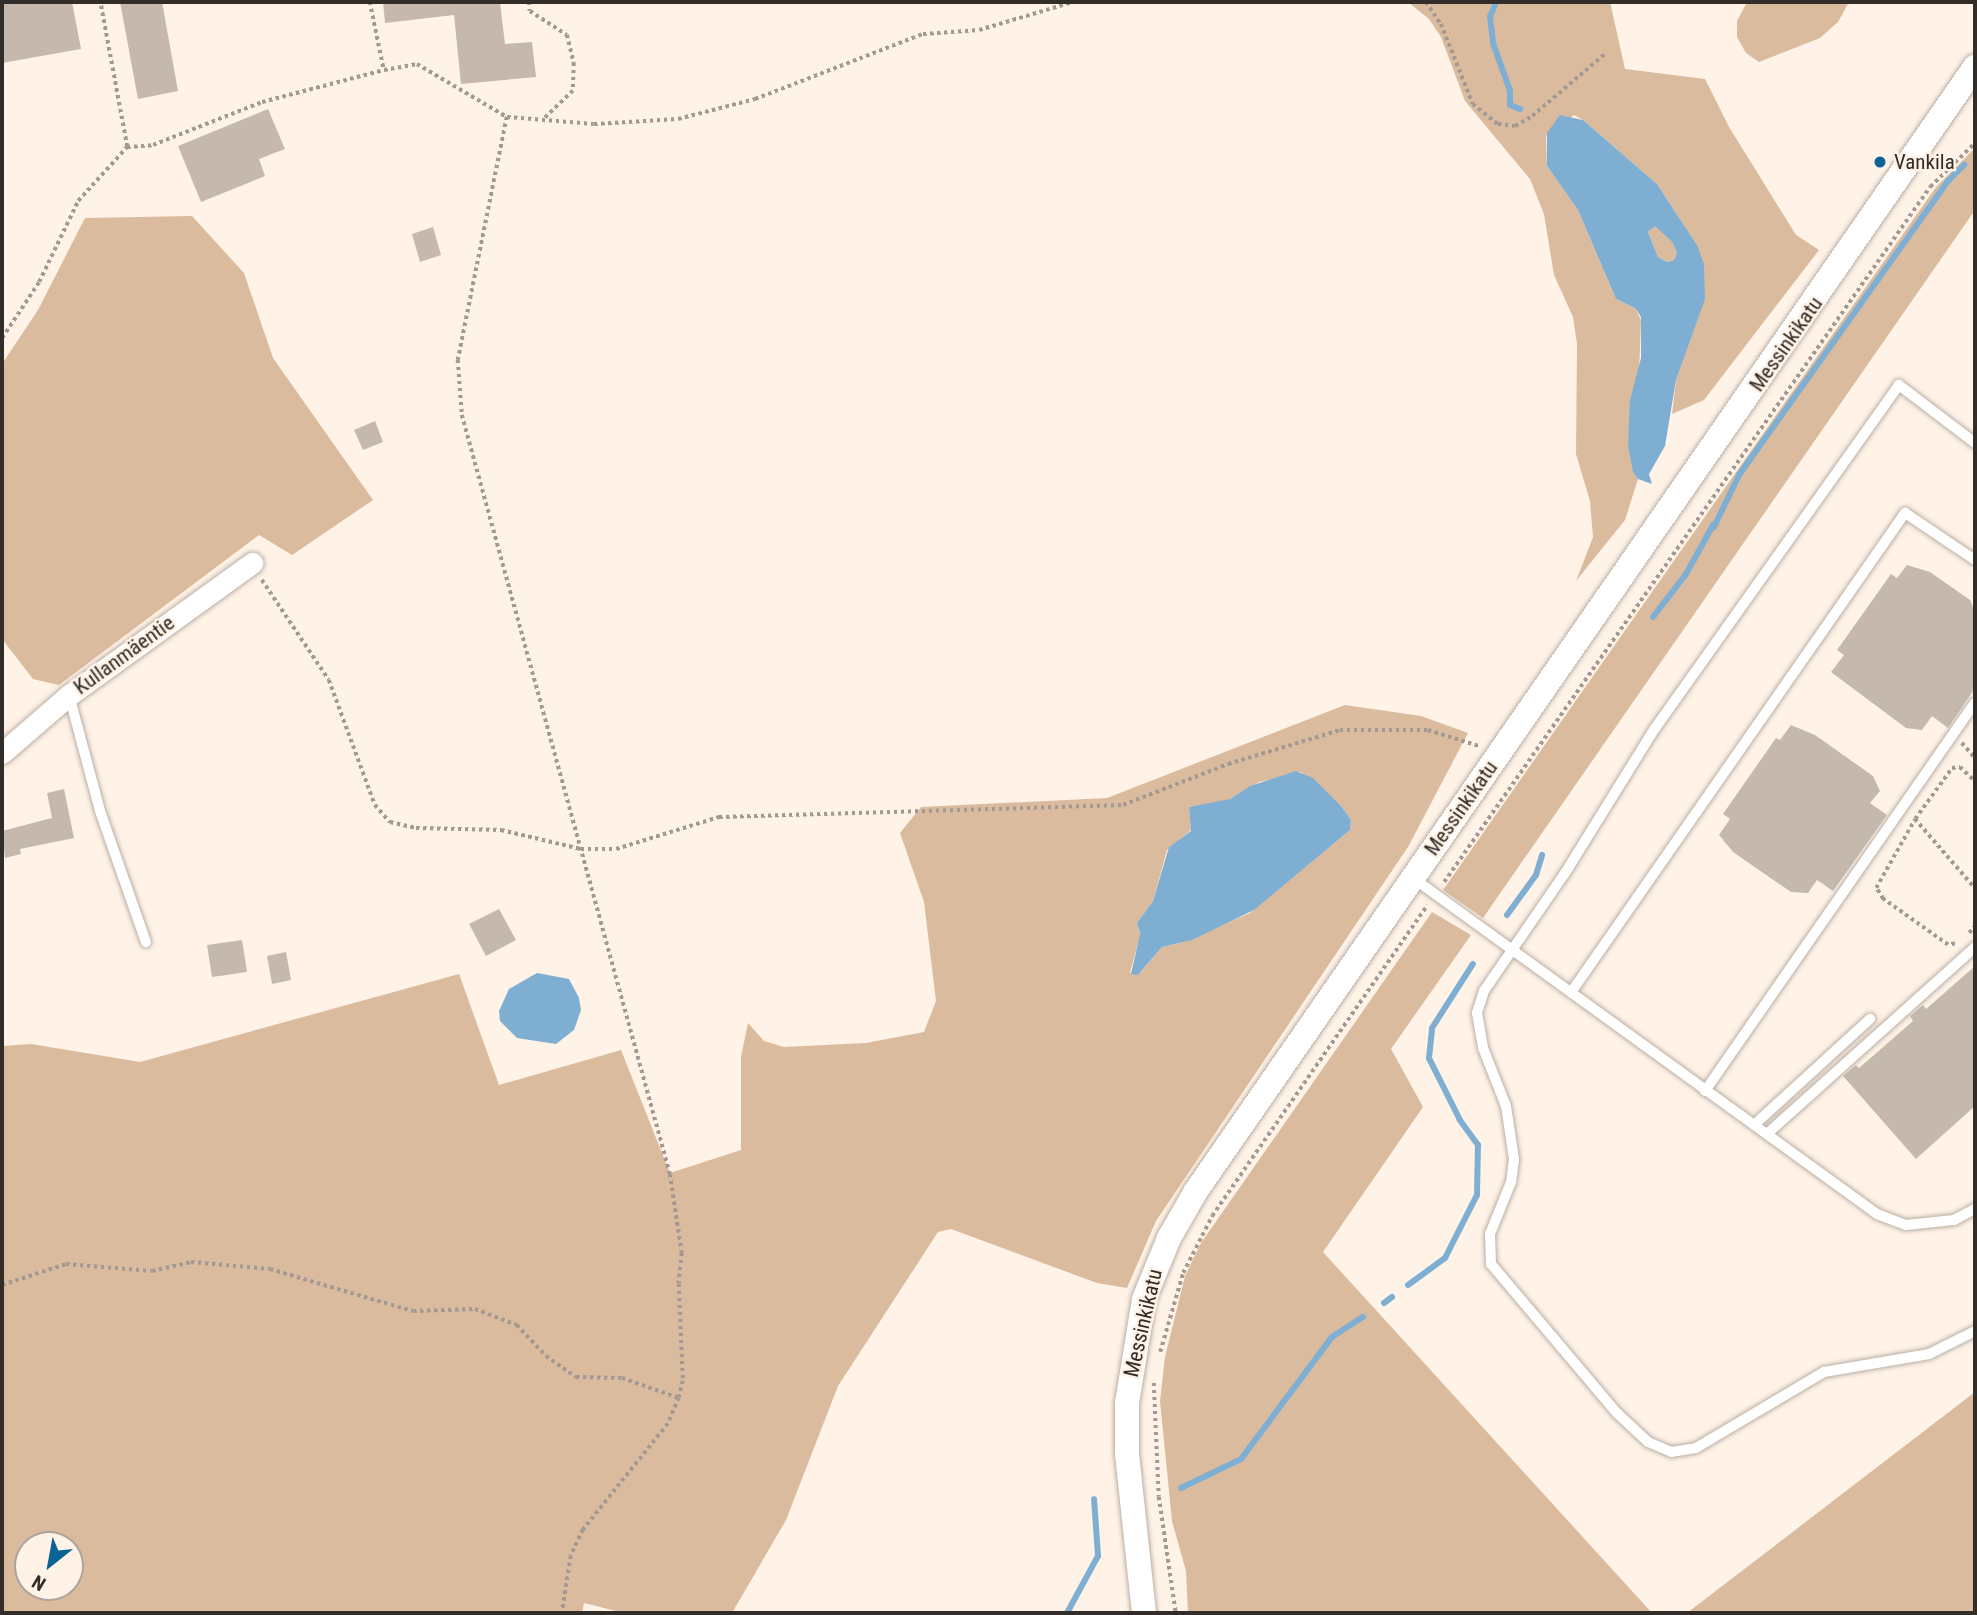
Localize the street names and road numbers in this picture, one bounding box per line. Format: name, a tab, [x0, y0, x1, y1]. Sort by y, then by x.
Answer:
street label: Messinkikatu	[1744, 292, 1828, 396]
street label: Kullanmäentie	[69, 610, 179, 700]
street label: Messinkikatu	[1419, 756, 1503, 860]
street label: Messinkikatu	[1118, 1267, 1168, 1379]

